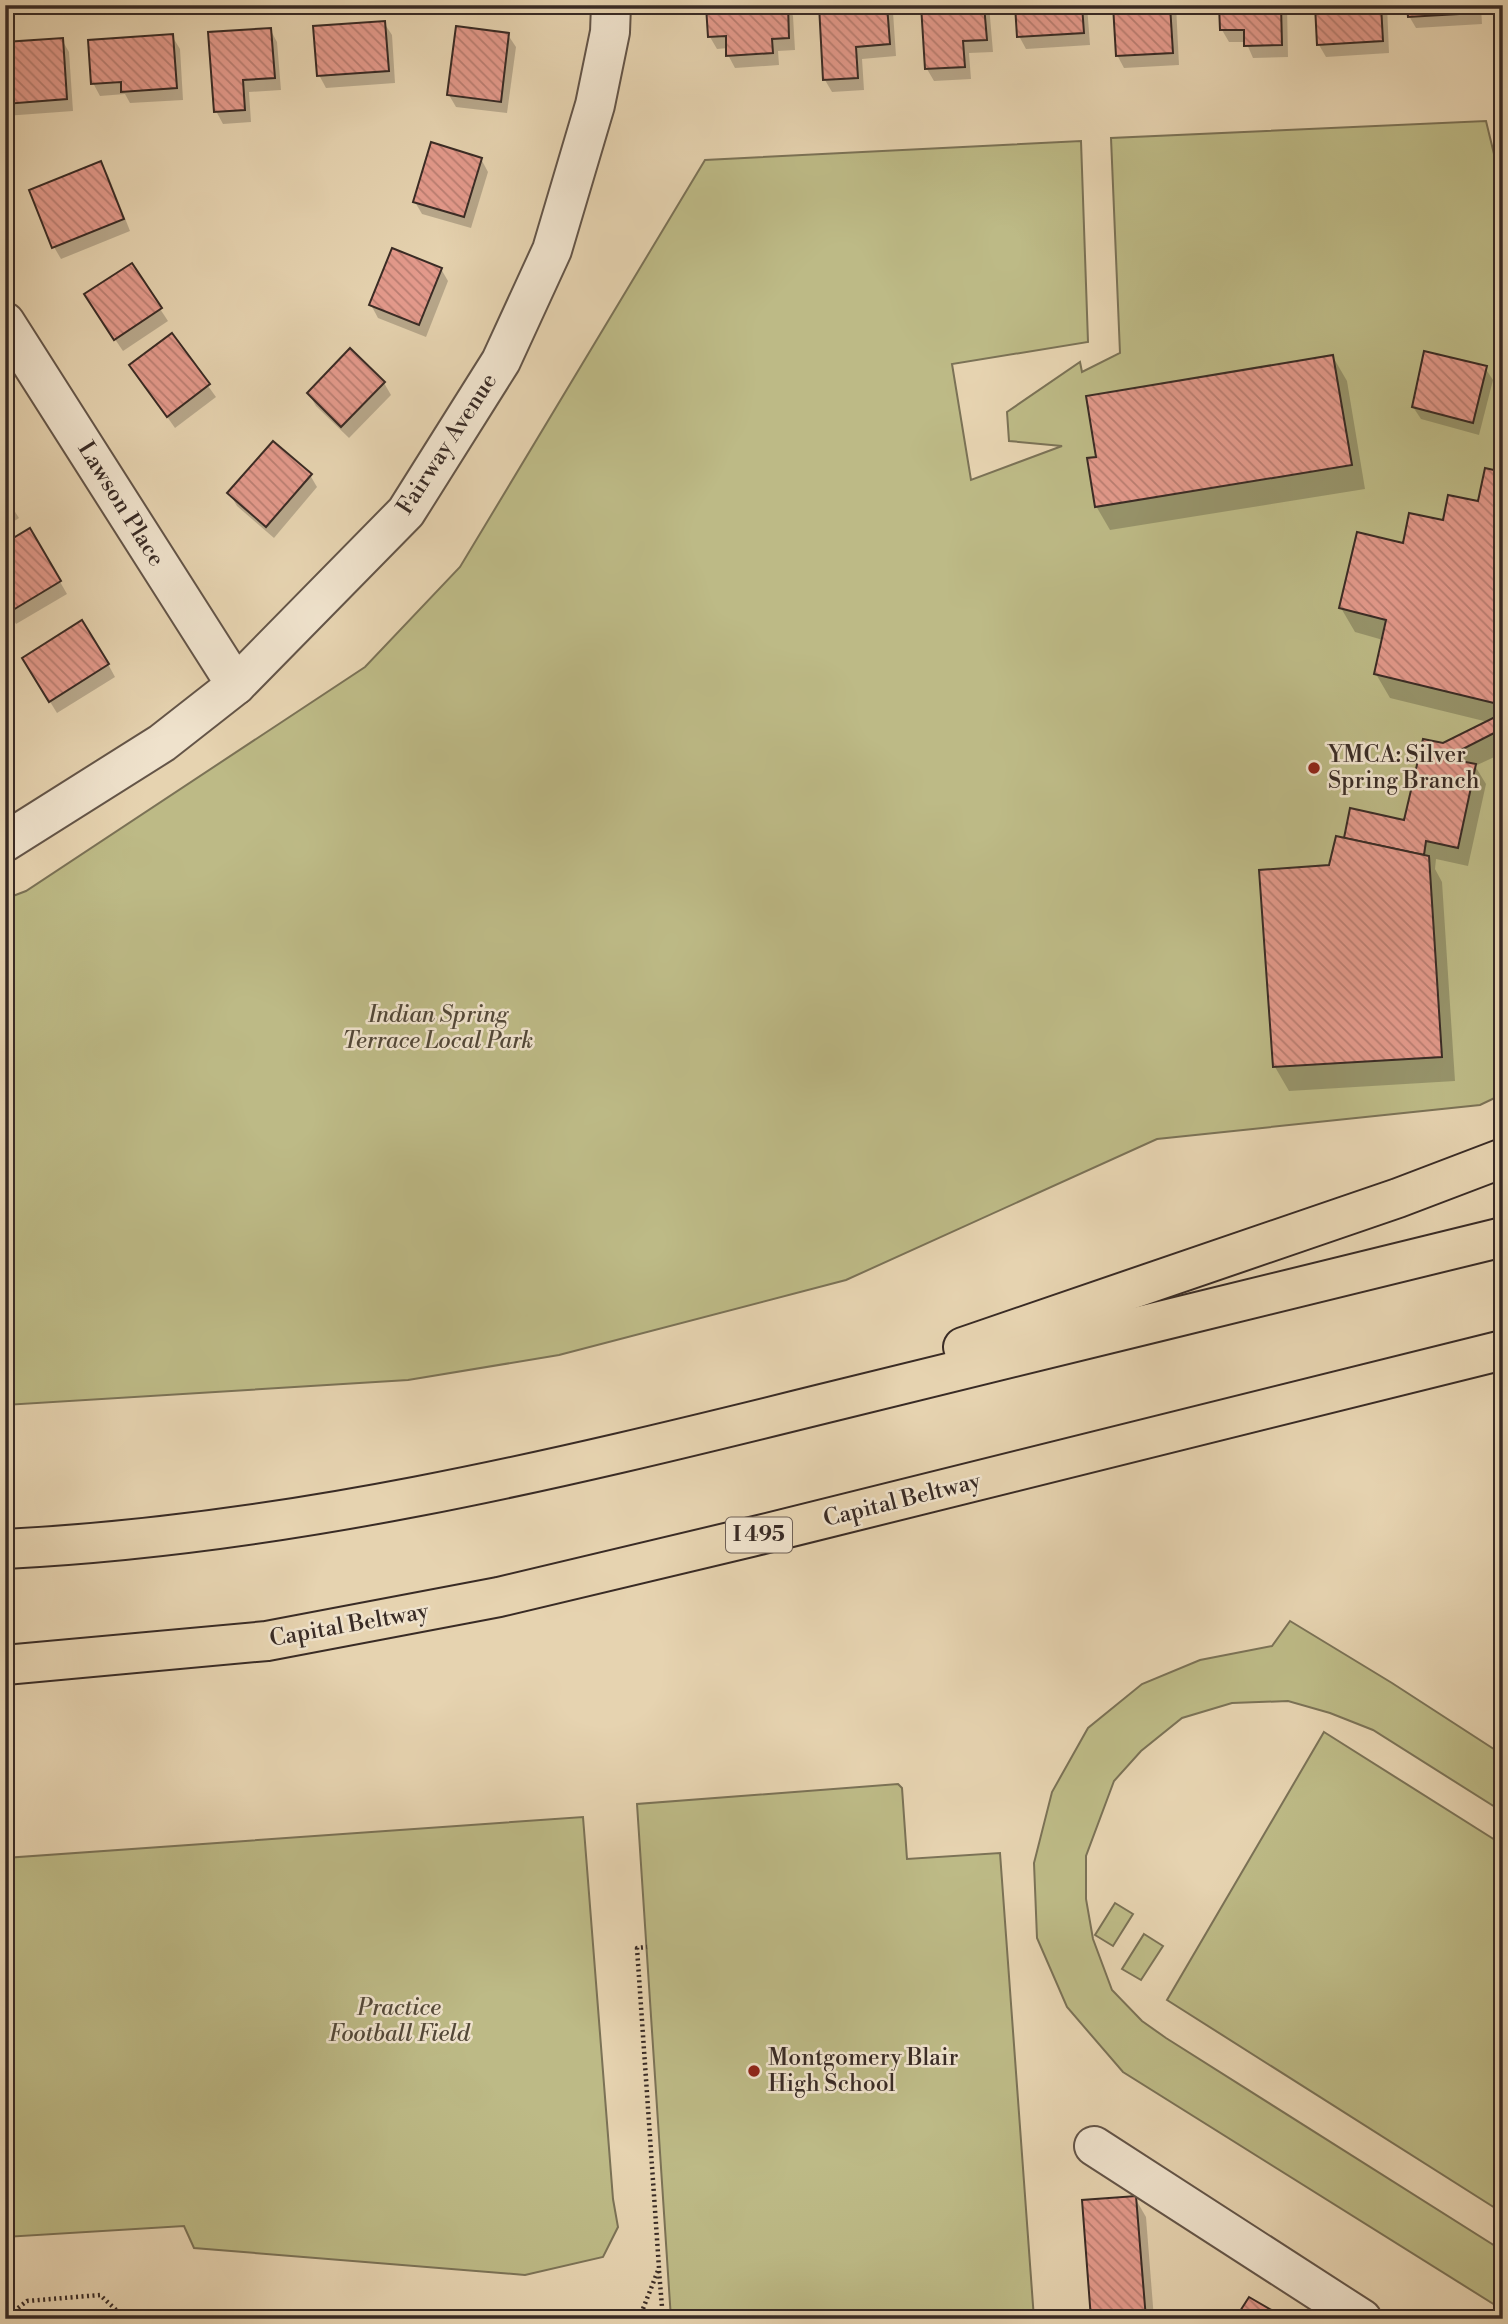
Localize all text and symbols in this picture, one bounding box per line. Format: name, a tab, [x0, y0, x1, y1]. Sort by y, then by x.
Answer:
street label: Fairway Avenue	[391, 368, 503, 520]
street label: Lawson Place	[72, 436, 170, 572]
place label: YMCA: Silver Spring Branch	[1327, 741, 1480, 795]
marker: YMCA: Silver Spring Branch	[1306, 760, 1322, 776]
park label: Indian Spring Terrace Local Park	[343, 1001, 533, 1055]
street label: Capital Beltway	[820, 1467, 984, 1533]
road number: I 495	[726, 1518, 792, 1552]
street label: Capital Beltway	[267, 1597, 432, 1653]
park label: Practice Football Field	[328, 1994, 471, 2048]
place label: Montgomery Blair High School	[768, 2044, 959, 2098]
marker: Montgomery Blair High School	[746, 2063, 762, 2079]

